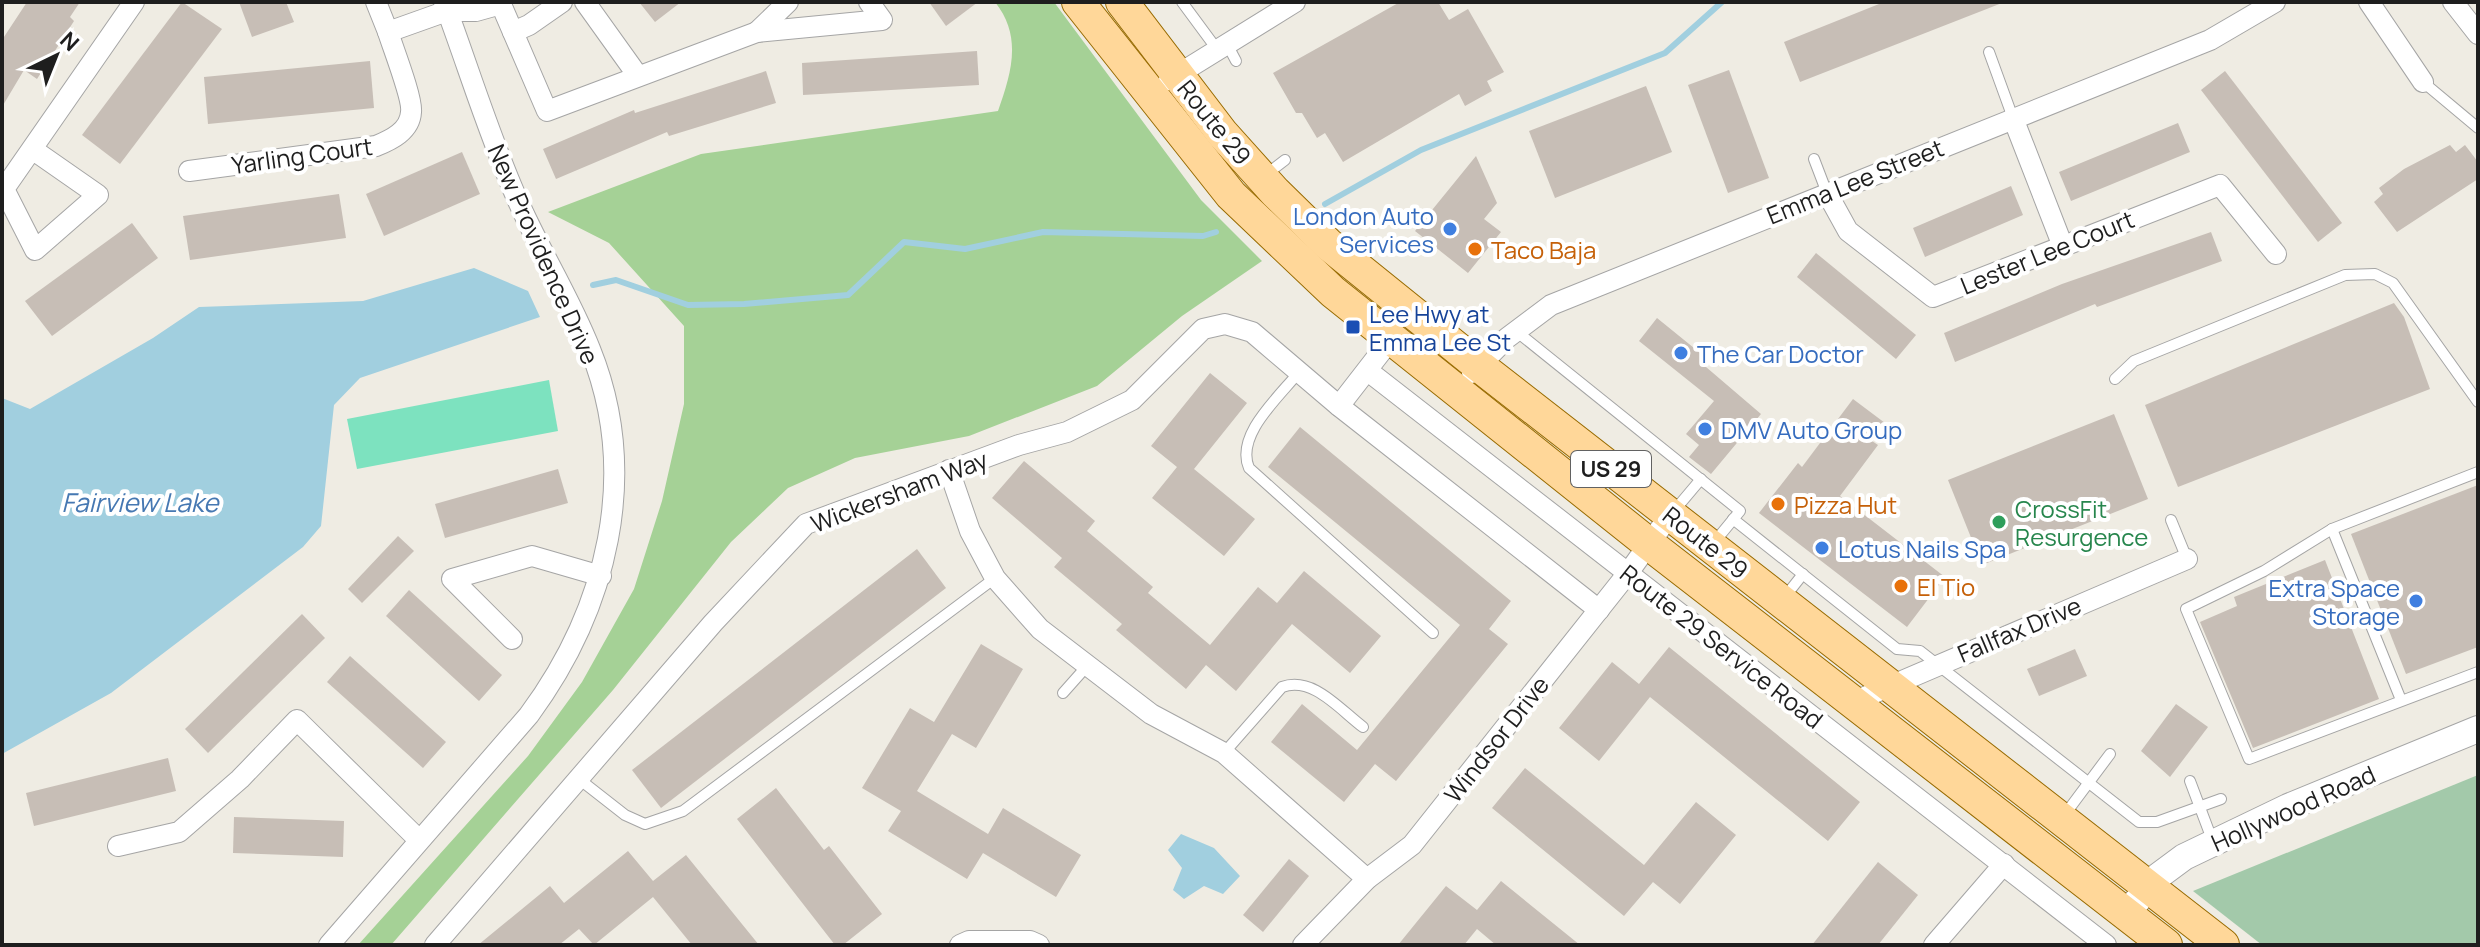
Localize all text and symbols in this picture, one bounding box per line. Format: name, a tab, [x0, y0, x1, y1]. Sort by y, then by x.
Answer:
north arrow	[16, 16, 96, 96]
text: N	[54, 25, 86, 58]
street label: Route 29	[1171, 73, 1259, 171]
street label: Yarling Court	[230, 129, 374, 181]
street label: Emma Lee Street	[1762, 130, 1948, 232]
street label: New Providence Drive	[481, 139, 607, 369]
place label: London Auto Services	[1293, 199, 1434, 260]
street label: Lester Lee Court	[1955, 202, 2139, 302]
marker: London Auto Services	[1441, 220, 1459, 238]
place label: Taco Baja	[1491, 233, 1596, 266]
marker: Taco Baja	[1466, 240, 1484, 258]
place label: Lee Hwy at Emma Lee St	[1369, 297, 1511, 358]
marker: Lee Hwy at Emma Lee St	[1344, 318, 1362, 336]
place label: The Car Doctor	[1697, 337, 1864, 370]
marker: The Car Doctor	[1672, 344, 1690, 362]
place label: DMV Auto Group	[1721, 413, 1902, 446]
marker: DMV Auto Group	[1696, 420, 1714, 438]
street label: Wickersham Way	[806, 442, 992, 540]
road number: US 29	[1571, 451, 1651, 487]
water label: Fairview Lake	[61, 484, 220, 520]
place label: Pizza Hut	[1794, 488, 1897, 521]
place label: CrossFit Resurgence	[2015, 492, 2148, 553]
marker: Pizza Hut	[1769, 495, 1787, 513]
street label: Route 29	[1656, 498, 1756, 586]
marker: CrossFit Resurgence	[1990, 513, 2008, 531]
place label: Lotus Nails Spa	[1838, 532, 2006, 565]
marker: Lotus Nails Spa	[1813, 539, 1831, 557]
street label: Route 29 Service Road	[1614, 556, 1830, 736]
place label: El Tio	[1917, 570, 1975, 603]
place label: Extra Space Storage	[2268, 571, 2400, 632]
marker: El Tio	[1892, 577, 1910, 595]
street label: Fallfax Drive	[1952, 588, 2086, 670]
marker: Extra Space Storage	[2407, 592, 2425, 610]
street label: Windsor Drive	[1436, 669, 1556, 809]
street label: Hollywood Road	[2206, 757, 2380, 859]

